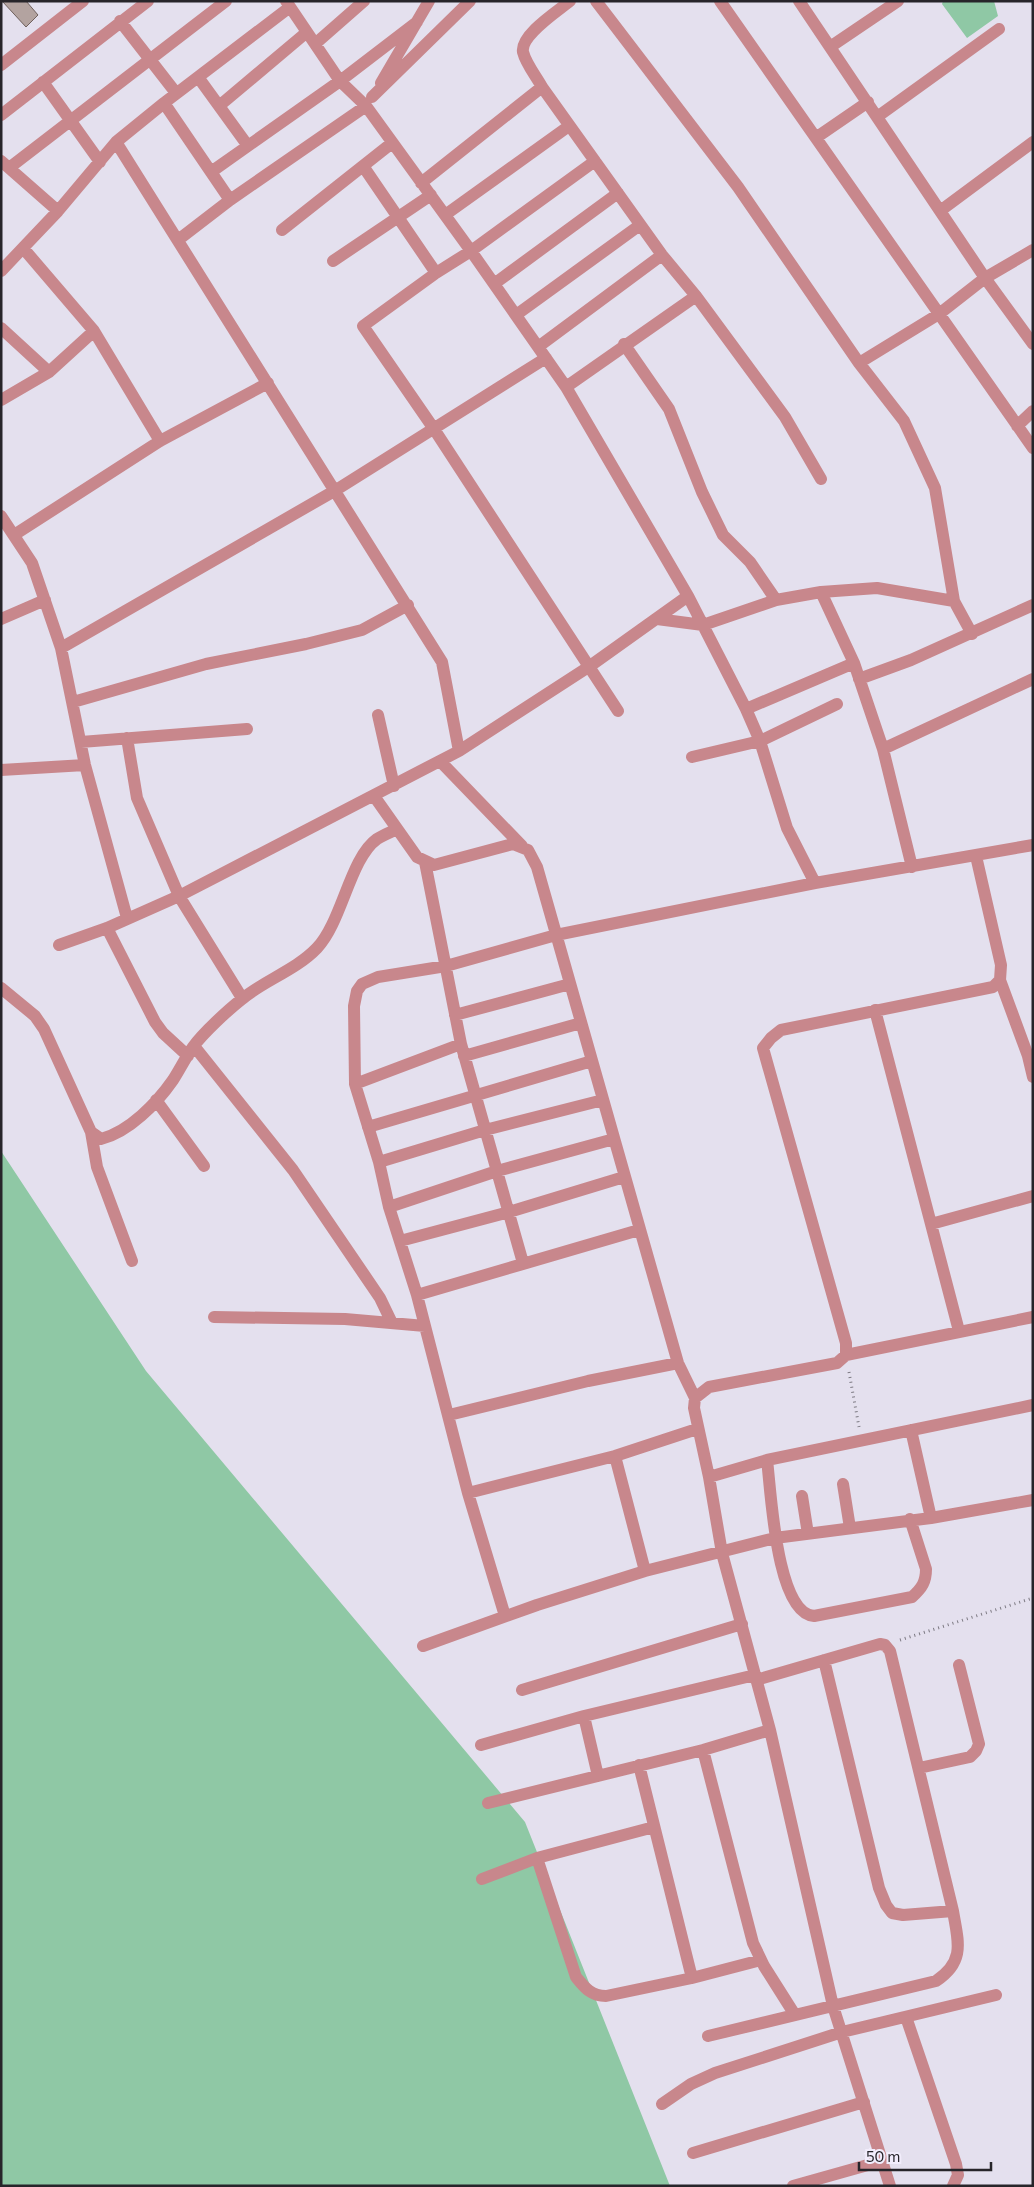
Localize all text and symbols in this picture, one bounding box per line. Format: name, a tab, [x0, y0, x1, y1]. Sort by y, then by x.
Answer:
scale bar	[859, 2140, 992, 2172]
text: 50 m	[866, 2147, 900, 2165]

